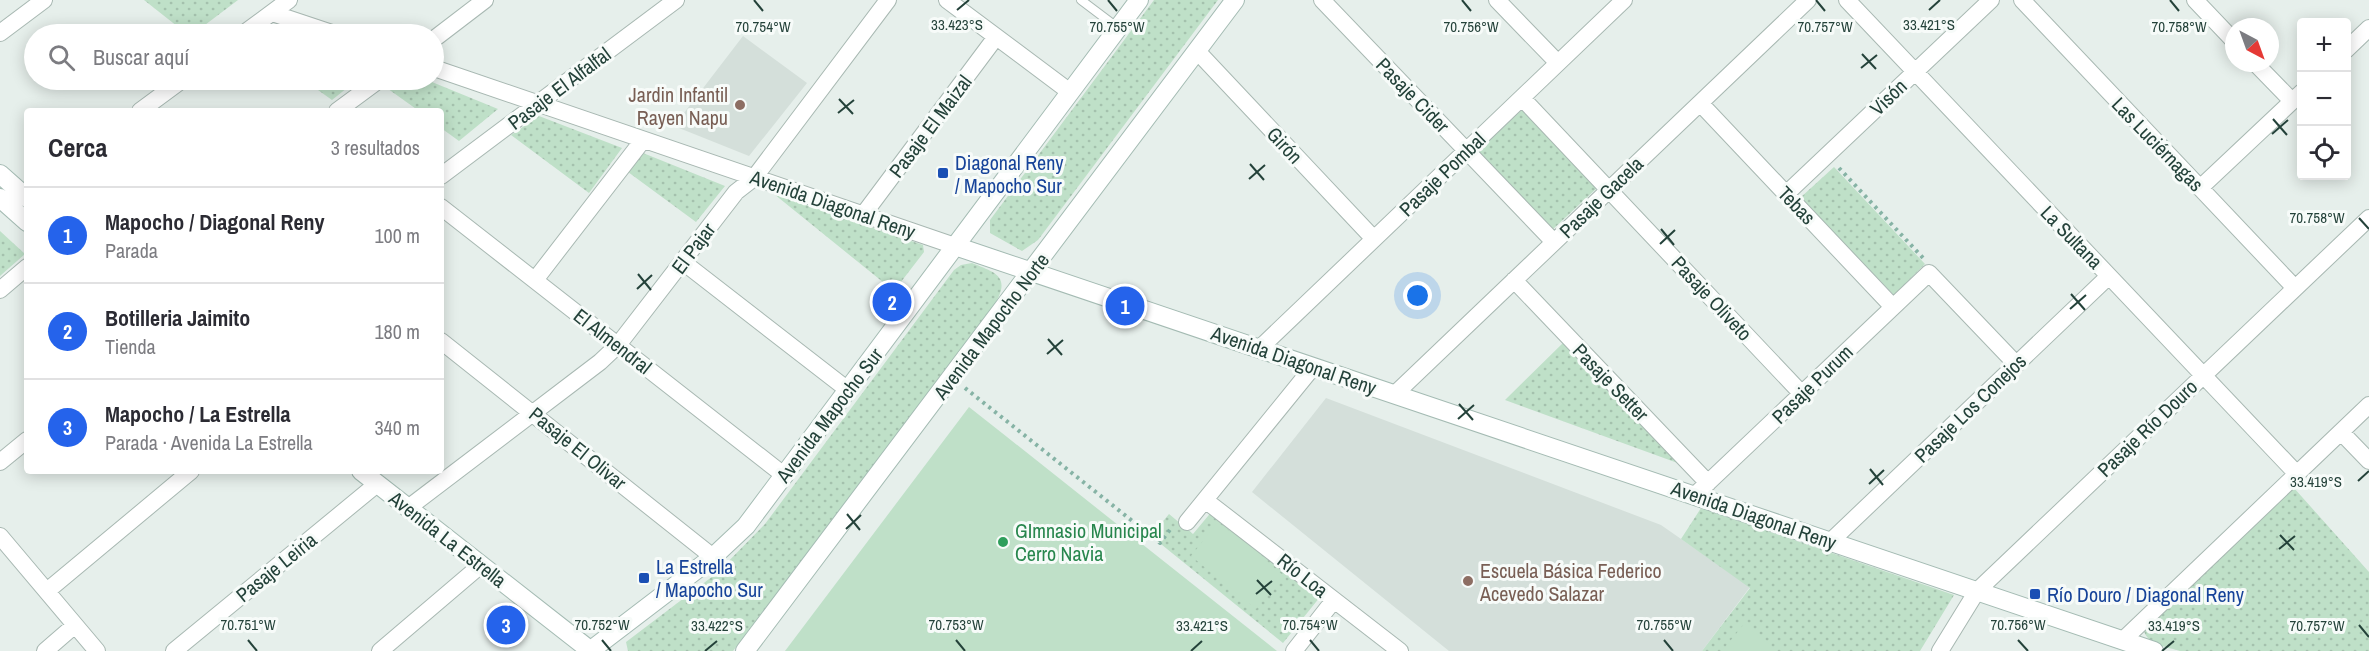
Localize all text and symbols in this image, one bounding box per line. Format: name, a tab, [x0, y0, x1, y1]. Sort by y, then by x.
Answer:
text: 33.423°S	[931, 14, 983, 35]
text: 33.421°S	[1903, 14, 1955, 35]
text: 70.754°W	[735, 16, 791, 37]
text: 70.755°W	[1089, 16, 1145, 37]
text: 70.756°W	[1443, 16, 1499, 37]
text: 70.757°W	[1797, 16, 1853, 37]
text: 70.758°W	[2151, 16, 2207, 37]
north arrow	[2225, 18, 2279, 72]
map controls	[2297, 18, 2351, 180]
button: +	[2297, 18, 2351, 72]
search box	[24, 24, 444, 90]
street label: Pasaje El Alfalfal	[502, 40, 616, 136]
icon: search	[45, 41, 78, 74]
text: Buscar aquí	[93, 42, 189, 72]
street label: Pasaje Cider	[1370, 52, 1456, 139]
street label: Pasaje El Maizal	[882, 69, 978, 183]
button: −	[2297, 72, 2351, 126]
street label: Visón	[1864, 73, 1912, 121]
place label: Jardin Infantil Rayen Napu	[629, 81, 728, 131]
street label: Las Luciérnagas	[2106, 91, 2210, 197]
marker: Jardin Infantil Rayen Napu	[733, 98, 747, 112]
street label: Girón	[1261, 121, 1309, 169]
street label: Pasaje Pombal	[1393, 126, 1491, 222]
button: locate	[2297, 126, 2351, 180]
text: Cerca	[48, 130, 107, 165]
text: 3 resultados	[331, 134, 420, 161]
place label: Diagonal Reny / Mapocho Sur	[955, 149, 1064, 199]
street label: Pasaje Gacela	[1553, 150, 1649, 244]
street label: Avenida Diagonal Reny	[746, 163, 920, 245]
marker: Diagonal Reny / Mapocho Sur	[936, 166, 950, 180]
street label: Tebas	[1772, 180, 1822, 230]
street label: La Sultana	[2035, 199, 2109, 275]
text: Mapocho / Diagonal Reny	[105, 207, 325, 237]
text: 70.758°W	[2289, 207, 2345, 228]
street label: El Pajar	[665, 217, 721, 279]
text: 1	[63, 222, 72, 249]
text: 100 m	[374, 222, 420, 249]
text: Parada	[105, 237, 158, 264]
street label: Avenida Mapocho Norte	[926, 247, 1055, 405]
street label: Pasaje Oliveto	[1666, 250, 1758, 346]
pin: 2	[872, 280, 912, 324]
your location	[1403, 281, 1432, 310]
pin: 1	[1106, 284, 1144, 328]
street label: El Almendral	[568, 302, 658, 380]
text: Botilleria Jaimito	[105, 303, 250, 333]
text: 2	[63, 318, 72, 345]
text: 180 m	[374, 318, 420, 345]
street label: Avenida Diagonal Reny	[1207, 319, 1381, 401]
text: Tienda	[105, 333, 156, 360]
street label: Pasaje Setter	[1567, 337, 1655, 427]
street label: Pasaje Purum	[1766, 339, 1858, 429]
street label: Avenida Mapocho Sur	[769, 342, 889, 489]
street label: Pasaje Los Conejos	[1908, 348, 2032, 468]
street label: Pasaje Río Douro	[2091, 373, 2203, 483]
text: Mapocho / La Estrella	[105, 399, 290, 429]
street label: Pasaje El Olivar	[524, 401, 633, 496]
text: 3	[63, 414, 72, 441]
text: 340 m	[374, 414, 420, 441]
text: Parada · Avenida La Estrella	[105, 429, 313, 456]
text: 33.419°S	[2290, 471, 2342, 492]
street label: Avenida Diagonal Reny	[1667, 474, 1841, 556]
street label: Avenida La Estrella	[383, 484, 512, 593]
place label: GImnasio Municipal Cerro Navia	[1015, 517, 1162, 567]
street label: Pasaje Leiria	[230, 526, 322, 608]
marker: GImnasio Municipal Cerro Navia	[996, 535, 1010, 549]
street label: Río Loa	[1272, 547, 1334, 603]
place label: La Estrella / Mapocho Sur	[656, 553, 763, 603]
place label: Escuela Básica Federico Acevedo Salazar	[1479, 557, 1662, 607]
marker: La Estrella / Mapocho Sur	[637, 571, 651, 585]
marker: Escuela Básica Federico Acevedo Salazar	[1461, 574, 1475, 588]
place label: Río Douro / Diagonal Reny	[2047, 581, 2245, 608]
marker: Río Douro / Diagonal Reny	[2028, 587, 2042, 601]
pin: 3	[486, 602, 526, 648]
text: 70.751°W	[220, 614, 276, 635]
text: 70.752°W	[574, 614, 630, 635]
text: 70.753°W	[928, 614, 984, 635]
text: 70.754°W	[1282, 614, 1338, 635]
text: 70.755°W	[1636, 614, 1692, 635]
text: 70.756°W	[1990, 614, 2046, 635]
text: 33.422°S	[691, 615, 743, 636]
text: 33.421°S	[1176, 615, 1228, 636]
text: 33.419°S	[2148, 615, 2200, 636]
text: 70.757°W	[2289, 615, 2345, 636]

